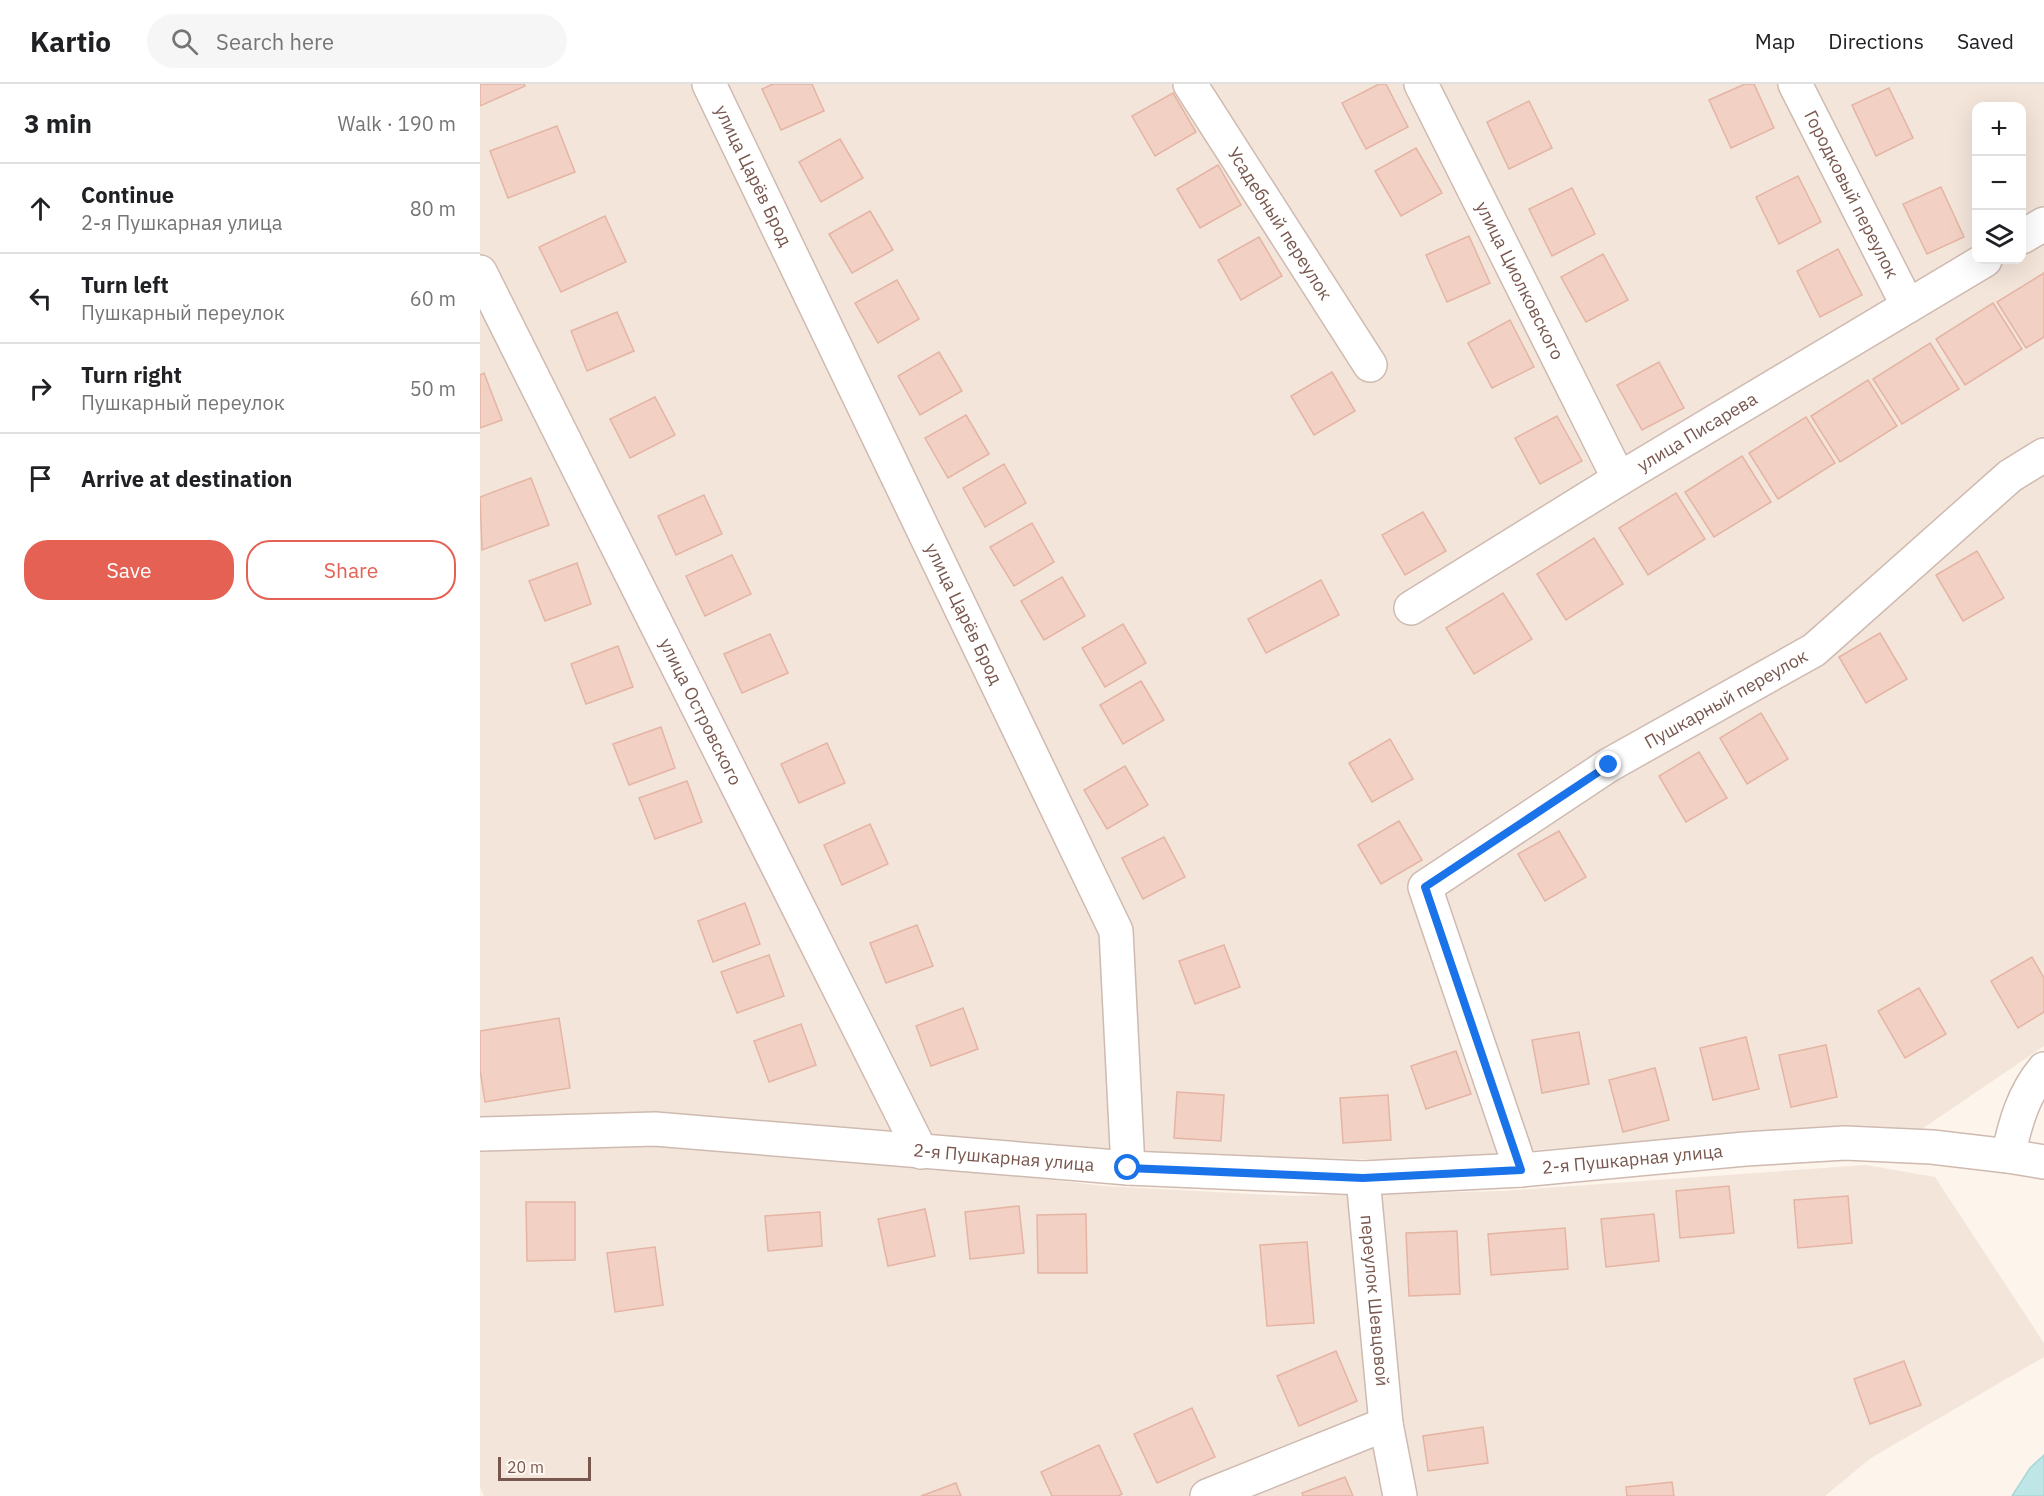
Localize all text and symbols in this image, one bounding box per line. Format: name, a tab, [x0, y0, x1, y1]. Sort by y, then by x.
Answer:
search box	[147, 14, 567, 68]
text: Kartio	[30, 23, 111, 60]
icon: search	[168, 25, 201, 58]
text: Search here	[216, 27, 334, 56]
text: Map	[1755, 27, 1795, 55]
text: Directions	[1828, 27, 1924, 55]
text: Saved	[1957, 27, 2014, 55]
street label: улица Царёв Брод	[710, 101, 797, 250]
map controls	[1972, 102, 2026, 264]
button: +	[1972, 102, 2026, 156]
text: 3 min	[24, 106, 92, 140]
street label: Городковый переулок	[1799, 106, 1904, 282]
text: Walk · 190 m	[338, 110, 456, 137]
street label: Усадебный переулок	[1222, 143, 1337, 304]
button: −	[1972, 156, 2026, 210]
text: Continue	[81, 180, 174, 209]
icon: ahead	[24, 192, 57, 225]
text: 80 m	[410, 195, 456, 222]
street label: улица Циолковского	[1471, 197, 1569, 363]
text: 2-я Пушкарная улица	[81, 209, 283, 236]
button: layers	[1972, 210, 2026, 264]
text: Turn left	[81, 270, 169, 299]
icon: left	[24, 282, 57, 315]
text: 60 m	[410, 285, 456, 312]
text: Пушкарный переулок	[81, 299, 285, 326]
text: Turn right	[81, 360, 182, 389]
icon: right	[24, 372, 57, 405]
text: 50 m	[410, 375, 456, 402]
street label: улица Писарева	[1633, 387, 1762, 476]
text: Пушкарный переулок	[81, 389, 285, 416]
icon: arrive	[24, 462, 57, 495]
text: Arrive at destination	[81, 464, 292, 493]
street label: улица Царёв Брод	[920, 539, 1008, 688]
button: Save	[24, 540, 234, 600]
button: Share	[246, 540, 456, 600]
street label: улица Островского	[654, 634, 747, 789]
street label: Пушкарный переулок	[1640, 644, 1812, 754]
route end	[1595, 751, 1621, 777]
street label: 2-я Пушкарная улица	[912, 1138, 1096, 1176]
street label: 2-я Пушкарная улица	[1541, 1139, 1724, 1179]
route start	[1114, 1154, 1140, 1180]
street label: переулок Шевцовой	[1355, 1214, 1394, 1387]
scale bar	[498, 1454, 591, 1482]
text: 20 m	[507, 1457, 544, 1477]

